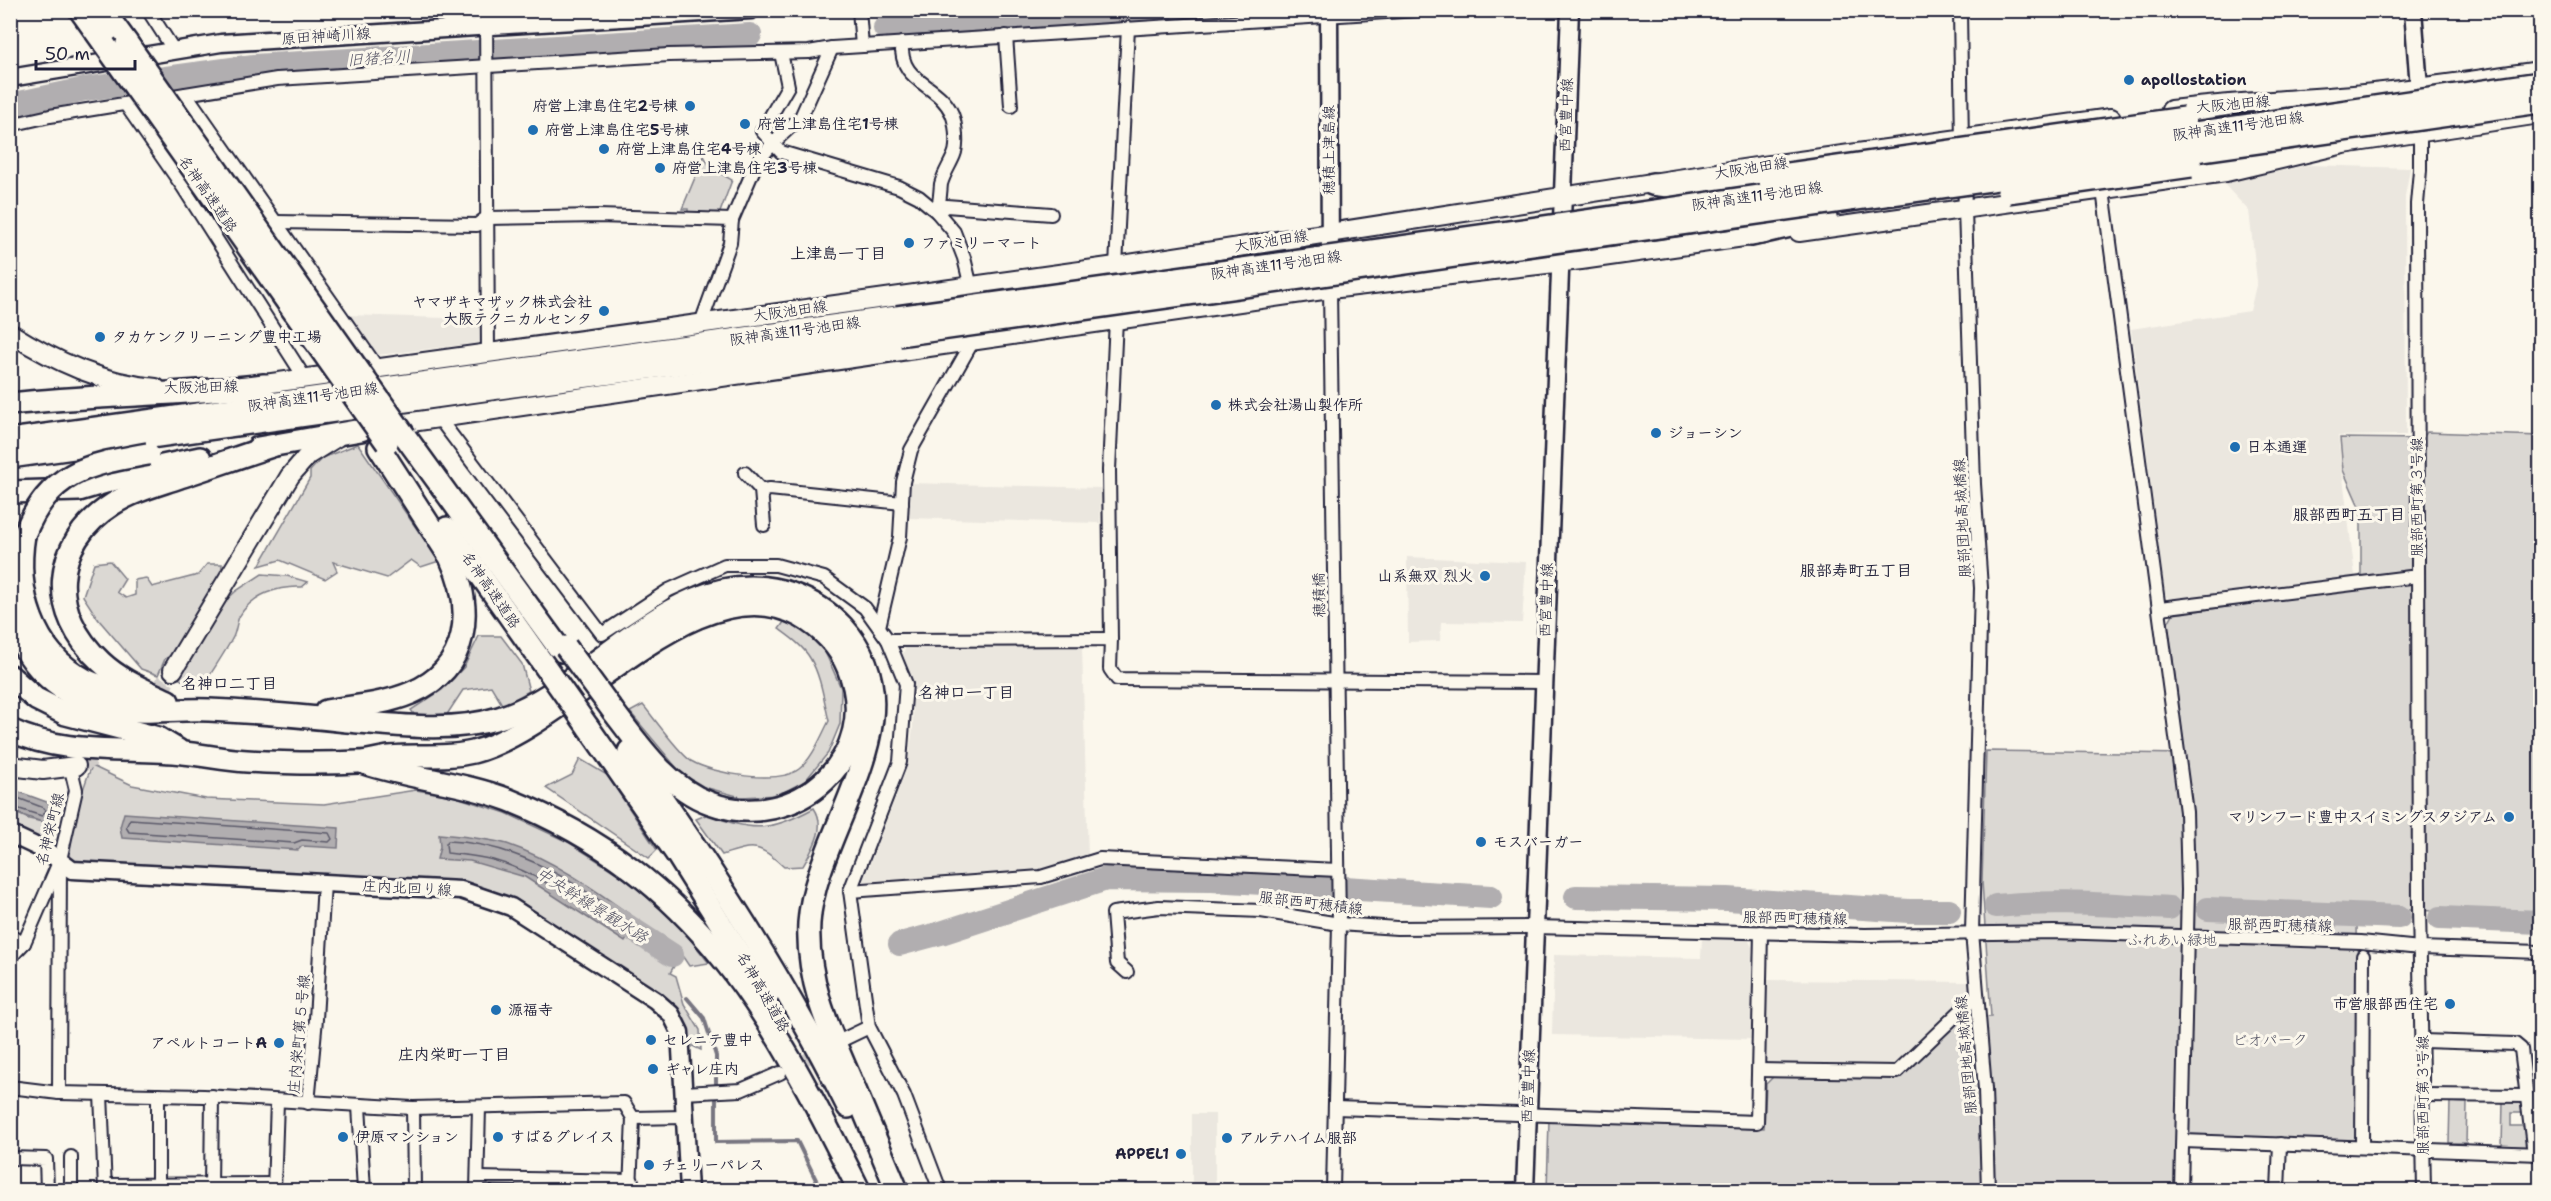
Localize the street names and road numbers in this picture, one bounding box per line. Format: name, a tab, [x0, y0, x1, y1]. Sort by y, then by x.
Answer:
street label: 原田神崎川線	[280, 23, 372, 49]
street label: 西宮豊中線	[1555, 77, 1577, 153]
street label: 大阪池田線	[2195, 91, 2271, 117]
street label: 穂積上津島線	[1319, 105, 1339, 195]
street label: 阪神高速11号池田線	[2171, 107, 2305, 145]
street label: 名神高速道路	[174, 151, 242, 237]
street label: 大阪池田線	[1712, 152, 1790, 184]
street label: 阪神高速11号池田線	[1690, 177, 1824, 215]
street label: 大阪池田線	[1232, 225, 1310, 257]
street label: 阪神高速11号池田線	[1209, 246, 1343, 284]
street label: 大阪池田線	[751, 296, 829, 326]
street label: 阪神高速11号池田線	[728, 312, 862, 350]
street label: 大阪池田線	[163, 376, 239, 398]
street label: 阪神高速11号池田線	[246, 378, 380, 416]
street label: 服部西町第３号線	[2407, 437, 2427, 557]
street label: 服部団地高城橋線	[1949, 458, 1975, 578]
street label: 名神高速道路	[457, 547, 525, 633]
street label: 西宮豊中線	[1535, 562, 1557, 638]
street label: 穂積橋	[1309, 572, 1329, 618]
street label: 名神栄町線	[31, 790, 69, 868]
street label: 庄内北回り線	[362, 876, 452, 900]
street label: 服部西町穂積線	[1258, 887, 1364, 919]
street label: 服部西町穂積線	[1742, 907, 1848, 929]
street label: 服部西町穂積線	[2227, 914, 2333, 936]
street label: 名神高速道路	[732, 948, 794, 1036]
street label: 庄内栄町第５号線	[284, 973, 314, 1095]
street label: 服部団地高城橋線	[1951, 994, 1981, 1116]
street label: 服部西町第３号線	[2413, 1035, 2433, 1155]
street label: 西宮豊中線	[1517, 1048, 1539, 1124]

